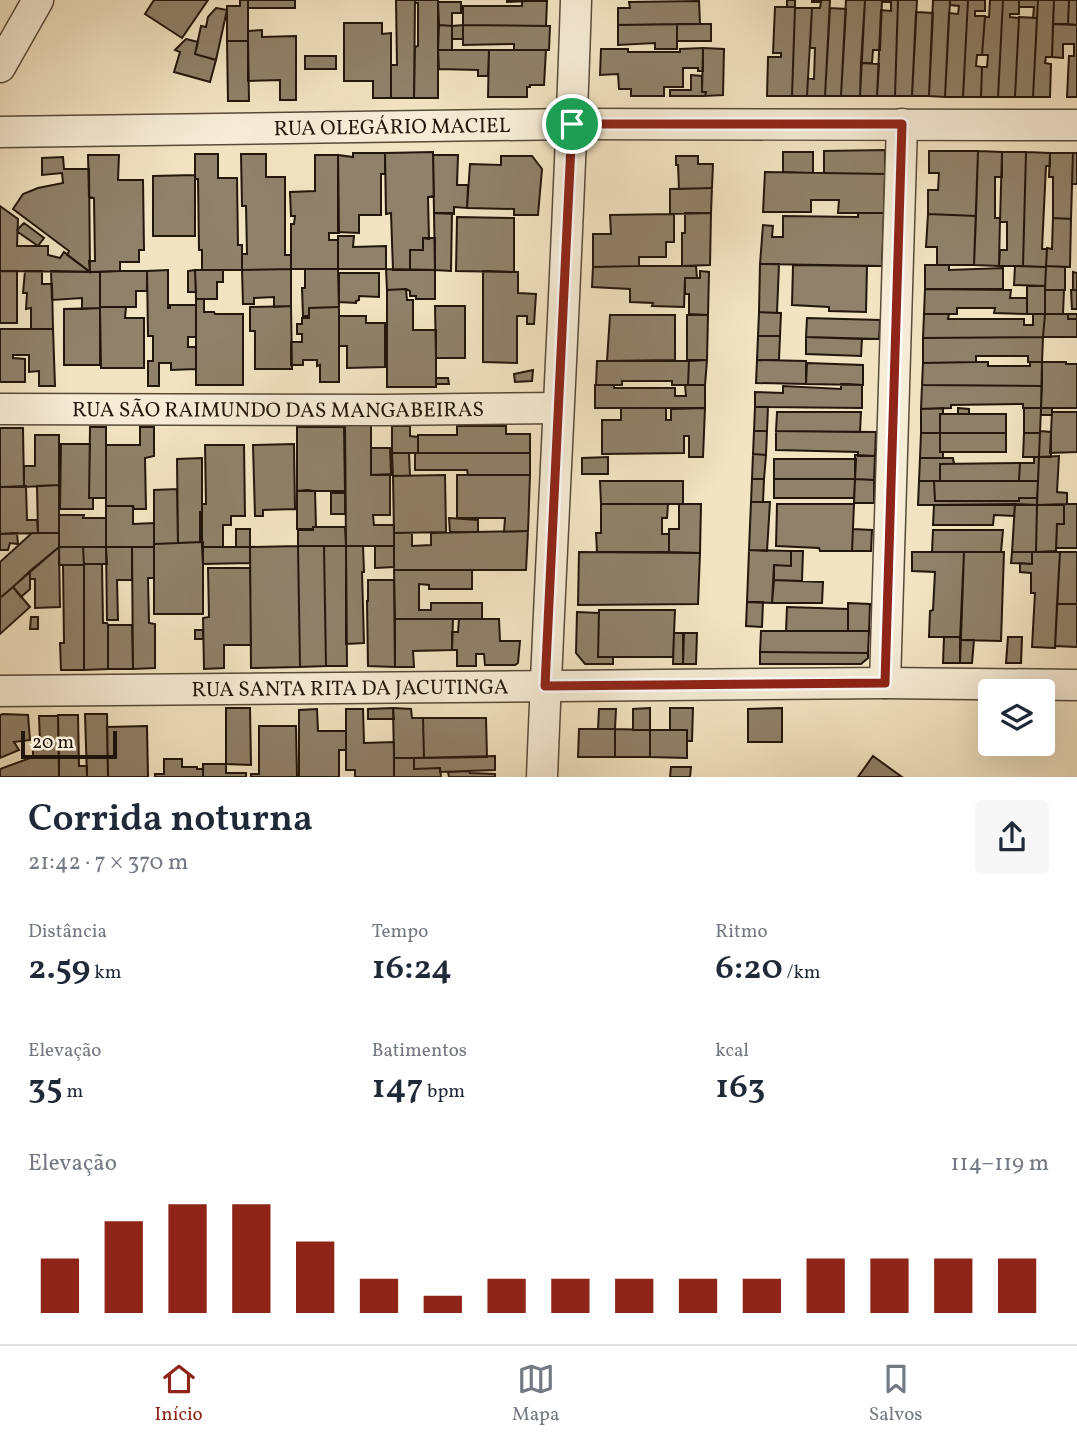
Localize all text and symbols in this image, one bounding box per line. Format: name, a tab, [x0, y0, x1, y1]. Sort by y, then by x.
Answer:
pin	[542, 94, 602, 154]
icon: arrive	[553, 105, 591, 143]
street label: RUA OLEGÁRIO MACIEL	[273, 112, 511, 144]
street label: RUA SÃO RAIMUNDO DAS MANGABEIRAS	[72, 396, 484, 426]
street label: RUA SANTA RITA DA JACUTINGA	[191, 673, 509, 705]
map controls	[978, 679, 1055, 756]
button: layers	[978, 679, 1055, 756]
scale bar	[21, 728, 117, 760]
text: 20 m	[32, 730, 74, 756]
text: Corrida noturna	[28, 794, 313, 847]
button: share	[975, 800, 1049, 874]
text: 21:42 · 7 × 370 m	[28, 847, 188, 879]
text: Distância	[28, 919, 107, 945]
text: Tempo	[372, 919, 428, 945]
text: Ritmo	[715, 919, 768, 945]
text: 2.59	[28, 945, 90, 993]
text: 16:24	[372, 945, 452, 993]
text: 6:20	[715, 945, 783, 993]
text: km	[90, 960, 121, 986]
text: /km	[783, 960, 821, 986]
text: Elevação	[28, 1038, 101, 1064]
text: Batimentos	[372, 1038, 467, 1064]
text: kcal	[715, 1038, 749, 1064]
text: 35	[28, 1064, 63, 1112]
text: 147	[372, 1064, 423, 1112]
text: 163	[715, 1064, 765, 1112]
text: m	[63, 1079, 83, 1105]
text: bpm	[423, 1079, 465, 1105]
text: Elevação	[28, 1148, 117, 1180]
text: 114–119 m	[951, 1148, 1049, 1180]
tab: Início	[155, 1360, 203, 1428]
tab: Mapa	[512, 1360, 559, 1428]
tab: Salvos	[869, 1360, 922, 1428]

